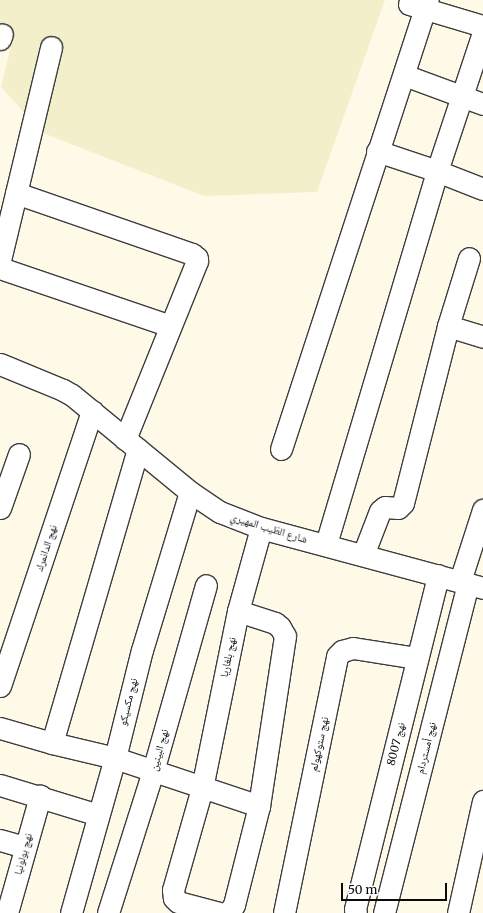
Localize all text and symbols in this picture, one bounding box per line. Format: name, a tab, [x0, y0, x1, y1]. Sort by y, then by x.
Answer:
street label: شارع الطّيب المهيري	[229, 510, 309, 546]
street label: نهج الدانمرك	[32, 523, 60, 573]
street label: نهج بلغاريا	[217, 636, 239, 678]
street label: نهج مكسيكو	[116, 677, 140, 727]
street label: نهج ستوكهولم	[307, 715, 331, 773]
street label: نهج 8007	[384, 721, 408, 767]
street label: نهج أمستردام	[413, 721, 439, 775]
street label: نهج البينين	[147, 728, 171, 772]
street label: نهج بولونيا	[11, 832, 35, 876]
scale bar	[343, 875, 449, 901]
text: 50 m	[348, 882, 377, 897]

